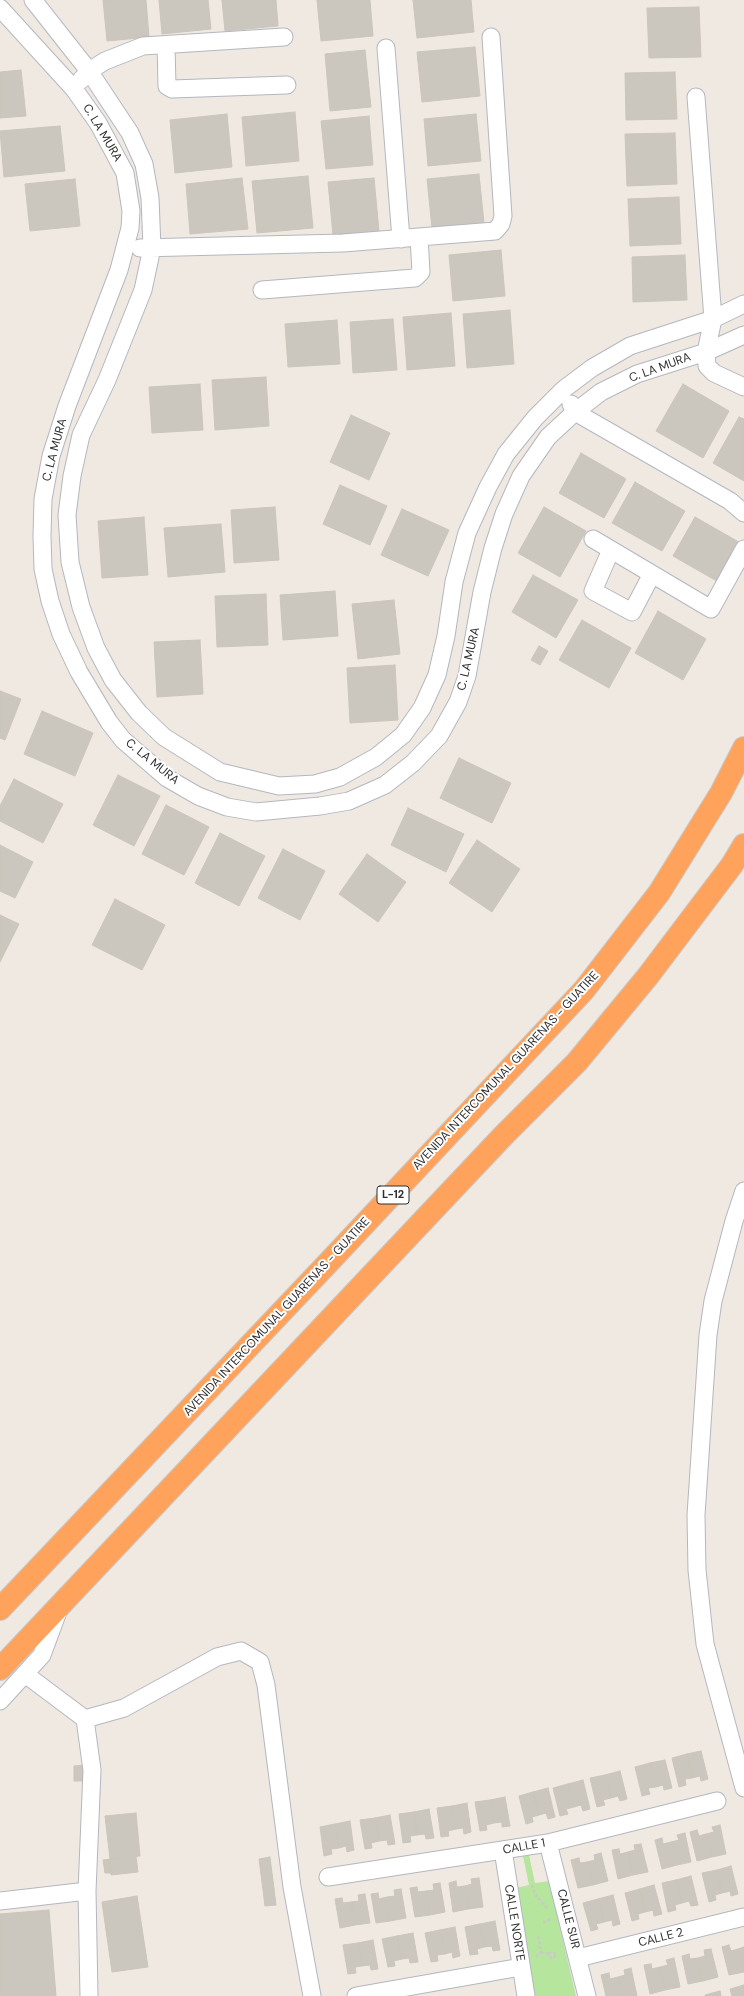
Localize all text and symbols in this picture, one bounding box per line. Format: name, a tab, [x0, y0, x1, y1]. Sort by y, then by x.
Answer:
street label: C. LA MURA	[79, 102, 125, 164]
street label: C. LA MURA	[627, 350, 693, 386]
street label: C. LA MURA	[40, 417, 70, 483]
street label: C. LA MURA	[455, 626, 483, 692]
street label: C. LA MURA	[122, 736, 182, 788]
street label: AVENIDA INTERCOMUNAL GUARENAS - GUATIRE	[410, 969, 602, 1173]
road number: L-12	[377, 1186, 409, 1204]
street label: AVENIDA INTERCOMUNAL GUARENAS - GUATIRE	[181, 1215, 373, 1419]
street label: CALLE 1	[502, 1836, 546, 1858]
street label: CALLE NORTE	[501, 1884, 527, 1962]
street label: CALLE SUR	[554, 1888, 582, 1950]
street label: CALLE 2	[637, 1925, 685, 1951]

